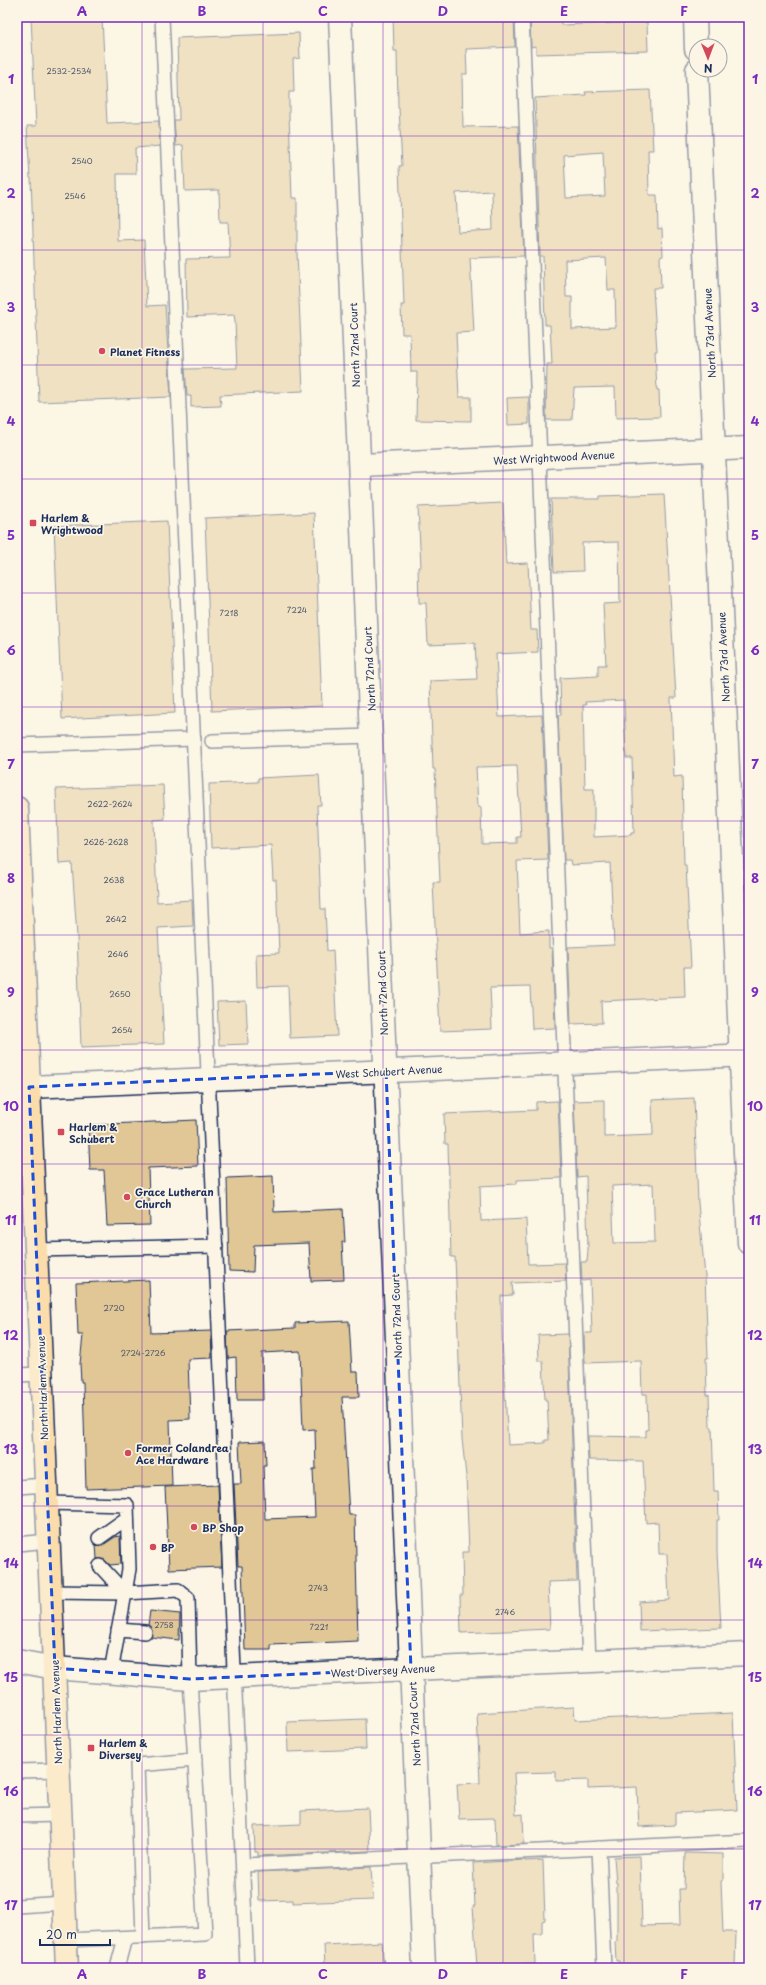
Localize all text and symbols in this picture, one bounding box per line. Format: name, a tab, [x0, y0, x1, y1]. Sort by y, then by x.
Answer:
text: A	[77, 1, 87, 20]
text: B	[198, 1, 207, 20]
text: C	[318, 1, 328, 20]
text: D	[438, 1, 448, 20]
text: E	[560, 1, 568, 20]
text: F	[680, 1, 688, 20]
north arrow	[688, 38, 728, 78]
text: N	[703, 60, 713, 77]
house number: 2532-2534	[46, 65, 92, 77]
text: 1	[8, 69, 14, 88]
text: 1	[752, 69, 758, 88]
house number: 2540	[71, 155, 93, 167]
text: 2	[6, 183, 16, 202]
text: 2	[750, 183, 760, 202]
house number: 2546	[64, 190, 86, 202]
street label: North 73rd Avenue	[699, 287, 719, 378]
text: 3	[7, 297, 16, 316]
text: 3	[751, 297, 760, 316]
street label: North 72nd Court	[345, 302, 363, 388]
place label: Planet Fitness	[110, 344, 180, 359]
marker: Planet Fitness	[97, 346, 107, 356]
text: 4	[7, 411, 16, 430]
text: 4	[751, 411, 760, 430]
street label: West Wrightwood Avenue	[493, 446, 616, 468]
place label: Harlem & Wrightwood	[41, 510, 103, 537]
marker: Harlem & Wrightwood	[28, 518, 38, 528]
text: 5	[7, 525, 15, 544]
text: 5	[751, 525, 759, 544]
house number: 7224	[287, 604, 307, 616]
house number: 7218	[220, 607, 238, 619]
street label: North 73rd Avenue	[713, 611, 733, 702]
street label: North 72nd Court	[359, 626, 379, 712]
text: 6	[6, 640, 16, 659]
text: 6	[750, 640, 760, 659]
text: 7	[7, 754, 15, 773]
text: 7	[751, 754, 759, 773]
house number: 2622-2624	[87, 798, 133, 810]
house number: 2626-2628	[84, 836, 129, 848]
text: 8	[7, 868, 15, 887]
text: 8	[751, 868, 759, 887]
house number: 2638	[104, 874, 124, 886]
house number: 2642	[105, 913, 127, 925]
house number: 2646	[107, 948, 129, 960]
street label: North 72nd Court	[373, 950, 391, 1036]
text: 9	[7, 982, 15, 1001]
text: 9	[751, 982, 759, 1001]
house number: 2650	[109, 988, 131, 1000]
house number: 2654	[111, 1024, 133, 1036]
street label: West Schubert Avenue	[335, 1061, 443, 1081]
text: 10	[3, 1096, 19, 1115]
text: 10	[747, 1096, 763, 1115]
place label: Harlem & Schubert	[69, 1119, 117, 1146]
marker: Harlem & Schubert	[56, 1127, 66, 1137]
place label: Grace Lutheran Church	[135, 1184, 214, 1211]
marker: Grace Lutheran Church	[122, 1192, 132, 1202]
text: 11	[5, 1210, 17, 1229]
text: 11	[749, 1210, 761, 1229]
street label: North 72nd Court	[387, 1273, 405, 1359]
house number: 2720	[103, 1302, 125, 1314]
text: 12	[3, 1325, 19, 1344]
text: 12	[747, 1325, 763, 1344]
street label: North Harlem Avenue	[33, 1335, 51, 1441]
house number: 2724-2726	[121, 1347, 166, 1359]
text: 13	[4, 1439, 19, 1458]
text: 13	[748, 1439, 763, 1458]
place label: Former Colandrea Ace Hardware	[135, 1440, 229, 1467]
marker: Former Colandrea Ace Hardware	[123, 1448, 133, 1458]
place label: BP Shop	[202, 1520, 244, 1535]
marker: BP Shop	[189, 1522, 199, 1532]
place label: BP	[161, 1540, 175, 1555]
marker: BP	[148, 1542, 158, 1552]
text: 14	[3, 1553, 19, 1572]
text: 14	[747, 1553, 763, 1572]
house number: 2743	[308, 1582, 328, 1594]
house number: 2746	[495, 1606, 515, 1618]
house number: 2758	[154, 1619, 174, 1631]
house number: 7221	[310, 1621, 329, 1633]
street label: North Harlem Avenue	[47, 1659, 65, 1765]
street label: West Diversey Avenue	[330, 1660, 436, 1680]
text: 15	[4, 1667, 18, 1686]
text: 15	[748, 1667, 762, 1686]
street label: North 72nd Court	[404, 1681, 424, 1767]
place label: Harlem & Diversey	[99, 1735, 147, 1762]
marker: Harlem & Diversey	[86, 1743, 96, 1753]
text: 16	[3, 1781, 19, 1800]
text: 16	[747, 1781, 763, 1800]
text: 17	[4, 1895, 18, 1914]
text: 17	[748, 1895, 762, 1914]
scale bar	[40, 1921, 110, 1947]
text: 20 m	[46, 1925, 77, 1943]
text: A	[77, 1964, 87, 1983]
text: B	[198, 1964, 207, 1983]
text: C	[318, 1964, 328, 1983]
text: D	[438, 1964, 448, 1983]
text: E	[560, 1964, 568, 1983]
text: F	[680, 1964, 688, 1983]

